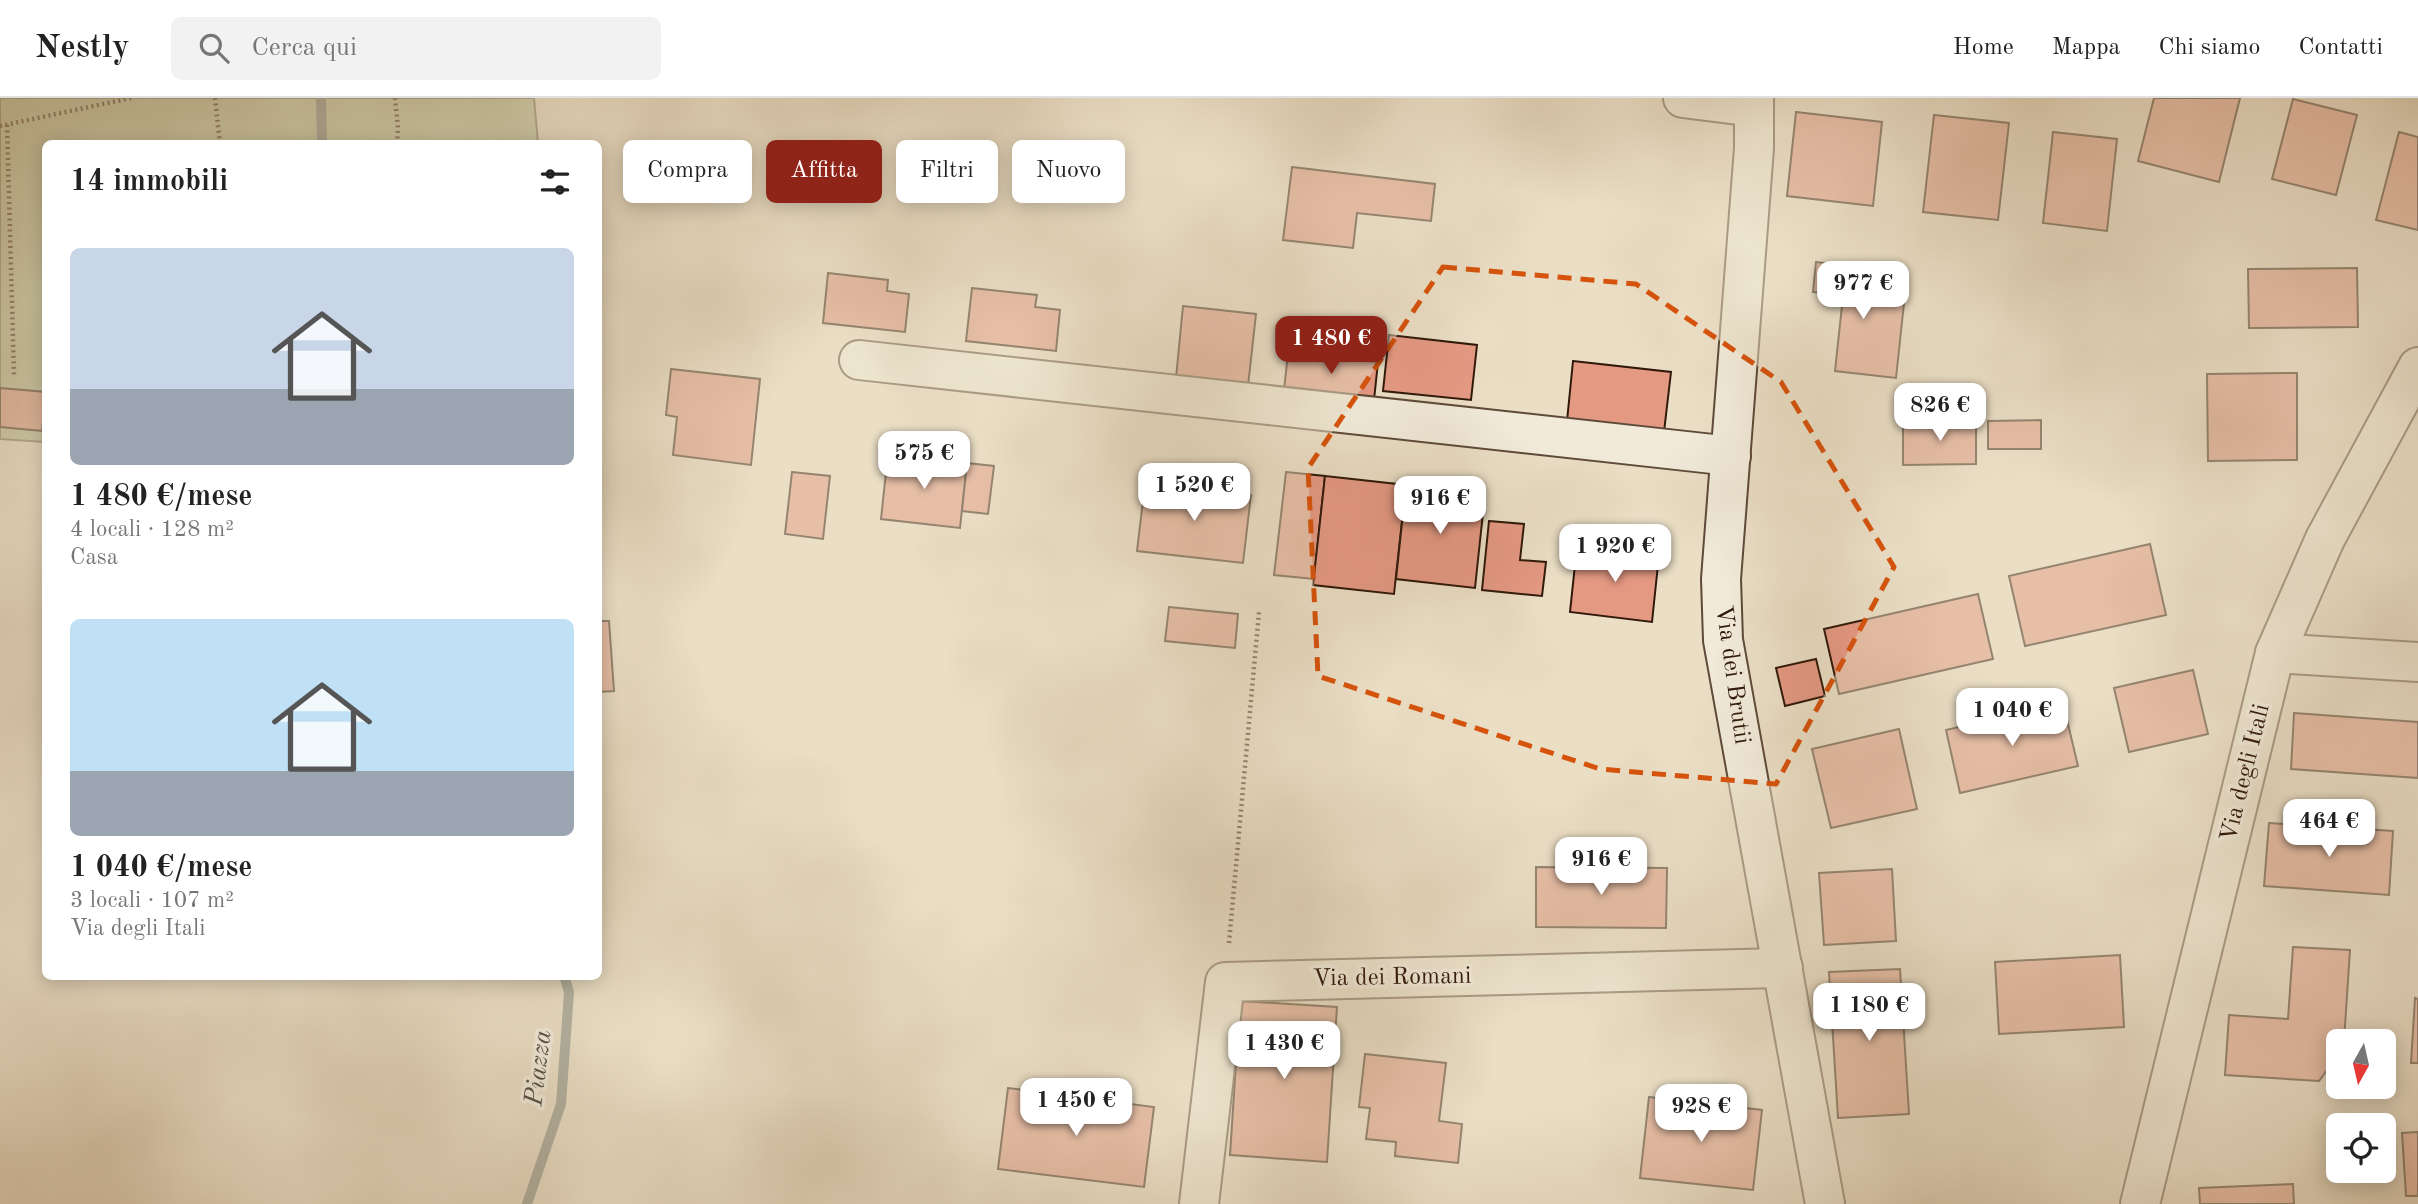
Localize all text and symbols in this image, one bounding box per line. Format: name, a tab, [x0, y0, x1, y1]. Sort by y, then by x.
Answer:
search box	[171, 17, 661, 80]
icon: search	[195, 29, 233, 67]
text: Nestly	[35, 32, 129, 65]
text: Cerca qui	[251, 35, 357, 61]
text: Home	[1953, 36, 2014, 60]
text: Mappa	[2052, 36, 2120, 60]
text: Chi siamo	[2158, 36, 2261, 60]
text: Contatti	[2299, 36, 2383, 60]
chip: Compra	[623, 140, 752, 203]
chip: Affitta	[766, 140, 882, 203]
chip: Filtri	[896, 140, 998, 203]
chip: Nuovo	[1012, 140, 1125, 203]
icon: filters	[536, 163, 574, 201]
text: 14 immobili	[70, 167, 228, 197]
pin: 977 €	[1814, 262, 1912, 321]
text: 977 €	[1833, 272, 1893, 295]
icon: home	[259, 293, 385, 419]
pin: 1 480 €	[1266, 316, 1396, 376]
text: 1 480 €	[1291, 327, 1371, 350]
pin: 826 €	[1891, 384, 1989, 443]
text: 826 €	[1910, 394, 1970, 417]
pin: 575 €	[875, 432, 973, 491]
text: 575 €	[894, 442, 954, 465]
pin: 1 520 €	[1129, 464, 1259, 523]
text: 1 520 €	[1154, 474, 1234, 497]
pin: 916 €	[1391, 476, 1489, 536]
text: 1 480 €/mese	[70, 482, 253, 512]
text: 916 €	[1410, 487, 1470, 510]
text: 4 locali · 128 m²	[70, 518, 234, 541]
pin: 1 920 €	[1550, 524, 1680, 584]
text: 1 920 €	[1575, 535, 1655, 558]
text: Casa	[70, 546, 118, 569]
street label: Via dei Brutii	[1710, 604, 1754, 746]
icon: home	[259, 664, 385, 790]
pin: 1 040 €	[1947, 688, 2077, 748]
text: 1 040 €	[1972, 699, 2052, 722]
street label: Via degli Itali	[2217, 701, 2275, 845]
pin: 464 €	[2280, 800, 2378, 859]
text: 464 €	[2299, 810, 2359, 833]
pin: 916 €	[1552, 838, 1650, 897]
text: 916 €	[1571, 848, 1631, 871]
text: 1 040 €/mese	[70, 853, 253, 883]
text: 3 locali · 107 m²	[70, 889, 234, 912]
text: Via degli Itali	[70, 917, 206, 940]
street label: Via dei Romani	[1312, 965, 1472, 991]
pin: 1 180 €	[1804, 984, 1934, 1043]
text: 1 180 €	[1829, 994, 1909, 1017]
pin: 1 430 €	[1219, 1021, 1349, 1081]
water label: Piazza	[521, 1028, 557, 1109]
north arrow	[2326, 1029, 2396, 1099]
map controls	[2326, 1029, 2396, 1183]
text: 1 430 €	[1244, 1032, 1324, 1055]
pin: 1 450 €	[1011, 1079, 1141, 1138]
pin: 928 €	[1652, 1084, 1750, 1144]
text: 1 450 €	[1036, 1089, 1116, 1112]
text: 928 €	[1671, 1095, 1731, 1118]
button: locate	[2326, 1113, 2396, 1183]

